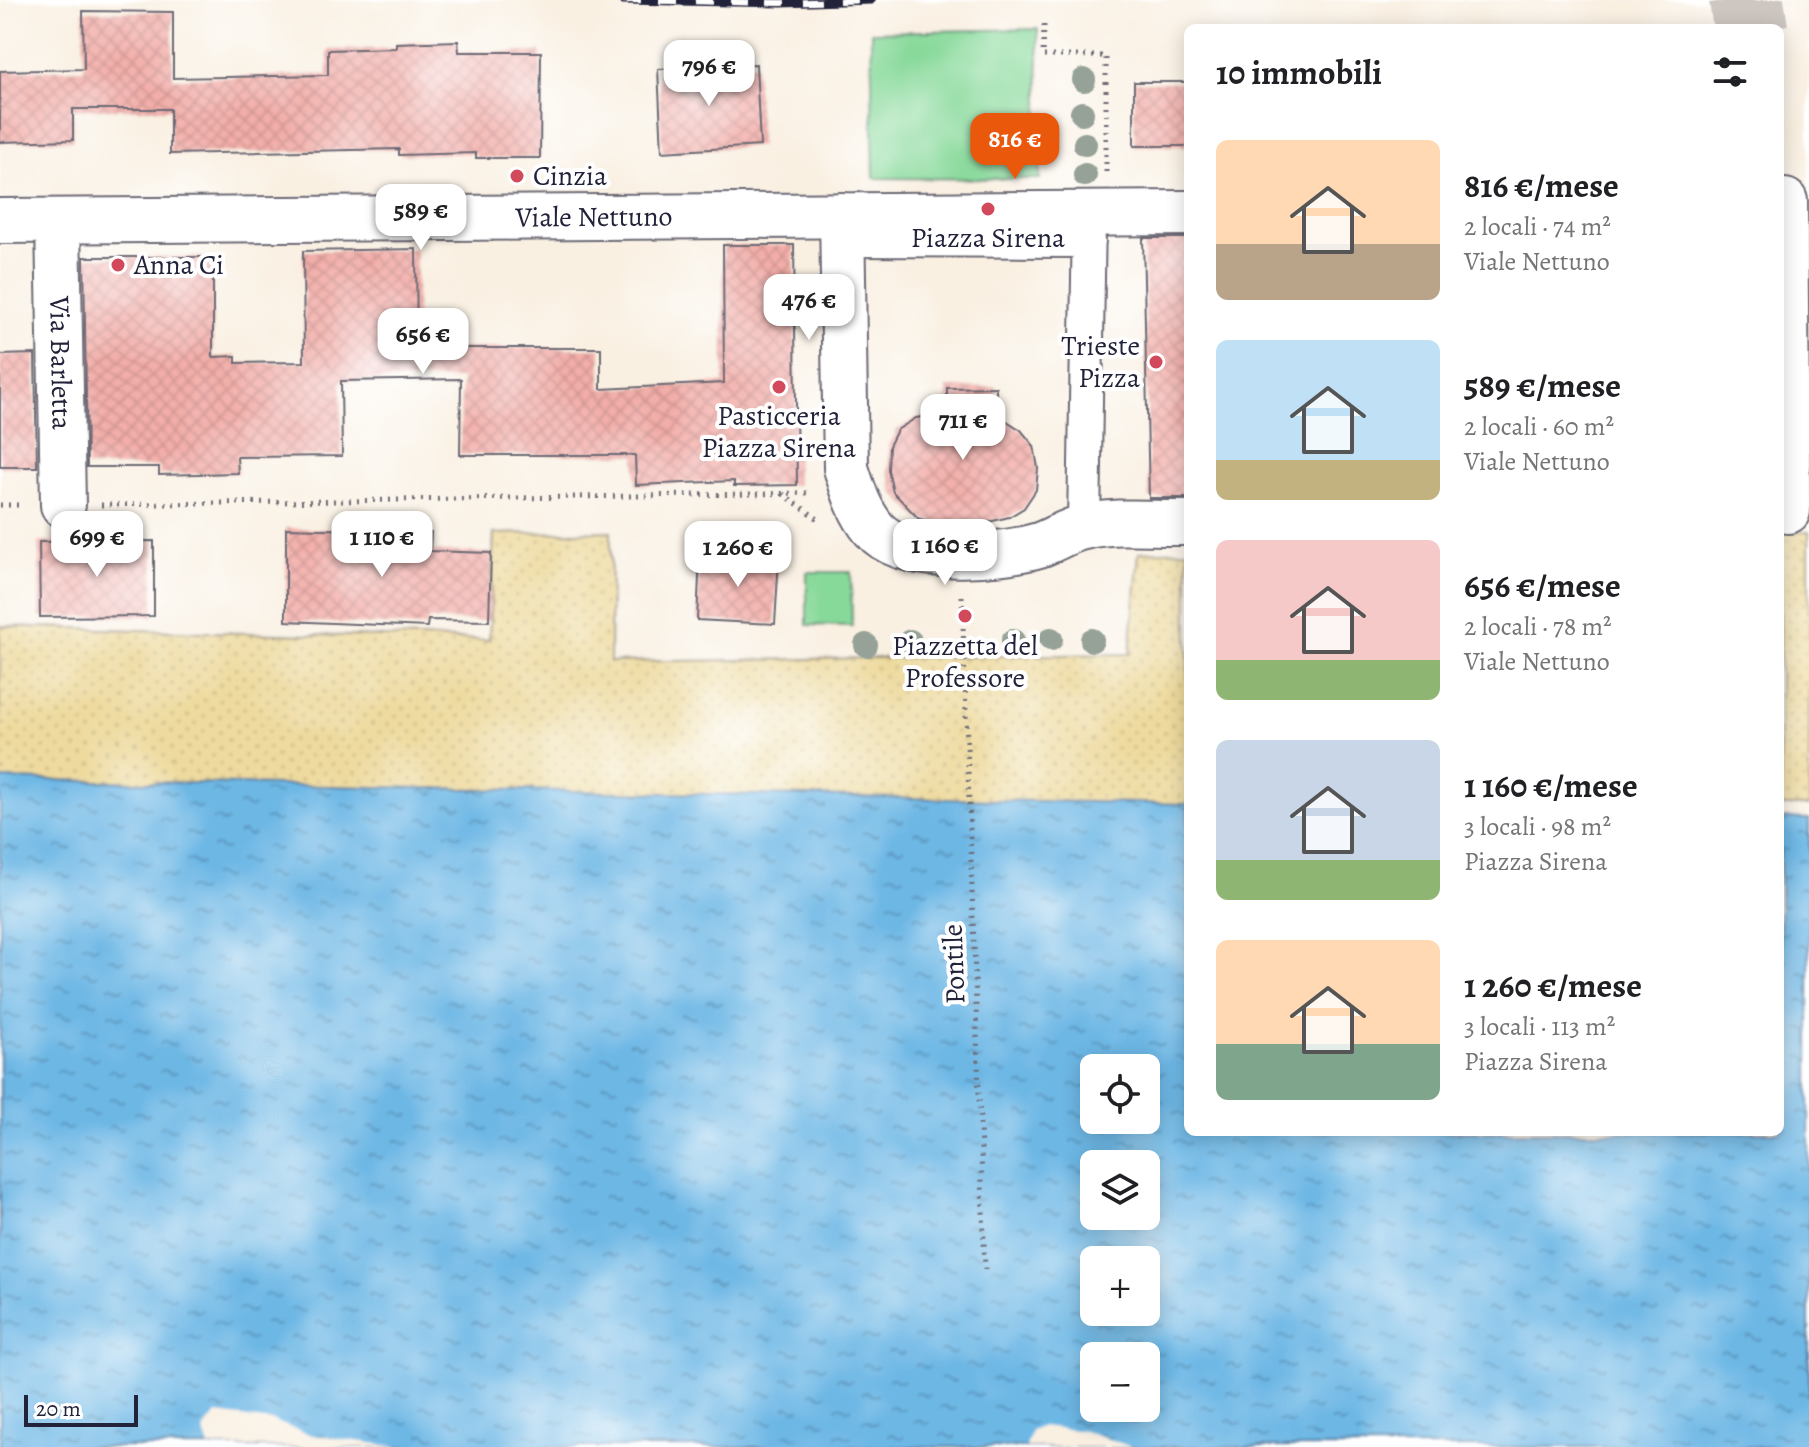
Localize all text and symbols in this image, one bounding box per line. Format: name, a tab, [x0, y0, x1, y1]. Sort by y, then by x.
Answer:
pin: 796 €	[653, 40, 765, 108]
text: 796 €	[682, 48, 736, 83]
text: 10 immobili	[1216, 49, 1382, 96]
icon: filters	[1708, 50, 1752, 94]
pin: 816 €	[959, 113, 1071, 181]
text: 816 €	[988, 121, 1042, 156]
place label: Cinzia	[533, 157, 607, 195]
text: 816 €/mese	[1464, 162, 1619, 209]
marker: Cinzia	[508, 167, 526, 185]
icon: home	[1280, 172, 1376, 268]
pin: 589 €	[365, 184, 477, 252]
text: 589 €	[393, 192, 449, 227]
street label: Viale Nettuno	[514, 197, 673, 237]
marker: Piazza Sirena	[979, 200, 997, 218]
text: 2 locali · 74 m²	[1464, 209, 1611, 244]
place label: Piazza Sirena	[911, 219, 1065, 257]
text: Viale Nettuno	[1464, 244, 1610, 279]
place label: Anna Ci	[133, 246, 224, 284]
marker: Anna Ci	[109, 256, 127, 274]
pin: 476 €	[753, 274, 865, 342]
text: 476 €	[782, 282, 836, 317]
street label: Via Barletta	[40, 295, 81, 430]
pin: 656 €	[367, 308, 479, 376]
text: 656 €	[396, 316, 450, 351]
place label: Trieste Pizza	[1061, 327, 1140, 397]
marker: Trieste Pizza	[1147, 353, 1165, 371]
text: 589 €/mese	[1464, 362, 1621, 409]
icon: home	[1280, 372, 1376, 468]
marker: Pasticceria Piazza Sirena	[770, 378, 788, 396]
pin: 711 €	[907, 394, 1019, 462]
place label: Pasticceria Piazza Sirena	[702, 397, 856, 467]
text: 711 €	[938, 402, 988, 437]
text: 2 locali · 60 m²	[1464, 409, 1614, 444]
text: Viale Nettuno	[1464, 444, 1610, 479]
pin: 699 €	[41, 511, 153, 579]
pin: 1 110 €	[308, 511, 456, 579]
text: 699 €	[69, 519, 125, 554]
text: 1 110 €	[350, 519, 414, 554]
pin: 1 160 €	[871, 519, 1019, 587]
pin: 1 260 €	[664, 521, 812, 589]
text: 1 160 €	[911, 527, 979, 562]
text: 1 260 €	[702, 529, 774, 564]
text: 656 €/mese	[1464, 562, 1621, 609]
icon: home	[1280, 572, 1376, 668]
marker: Piazzetta del Professore	[956, 607, 974, 625]
text: 2 locali · 78 m²	[1464, 609, 1612, 644]
place label: Piazzetta del Professore	[892, 627, 1038, 697]
text: Viale Nettuno	[1464, 644, 1610, 679]
text: 1 160 €/mese	[1464, 762, 1638, 809]
icon: home	[1280, 772, 1376, 868]
text: 3 locali · 98 m²	[1464, 809, 1611, 844]
text: Piazza Sirena	[1464, 844, 1607, 879]
street label: Pontile	[934, 923, 974, 1005]
text: 1 260 €/mese	[1464, 962, 1642, 1009]
icon: home	[1280, 972, 1376, 1068]
text: 3 locali · 113 m²	[1464, 1009, 1615, 1044]
text: Piazza Sirena	[1464, 1044, 1607, 1079]
map controls	[1080, 1054, 1160, 1422]
button: locate	[1080, 1054, 1160, 1134]
button: layers	[1080, 1150, 1160, 1230]
button: +	[1080, 1246, 1160, 1326]
button: −	[1080, 1342, 1160, 1422]
scale bar	[24, 1391, 138, 1427]
text: 20 m	[36, 1394, 81, 1424]

